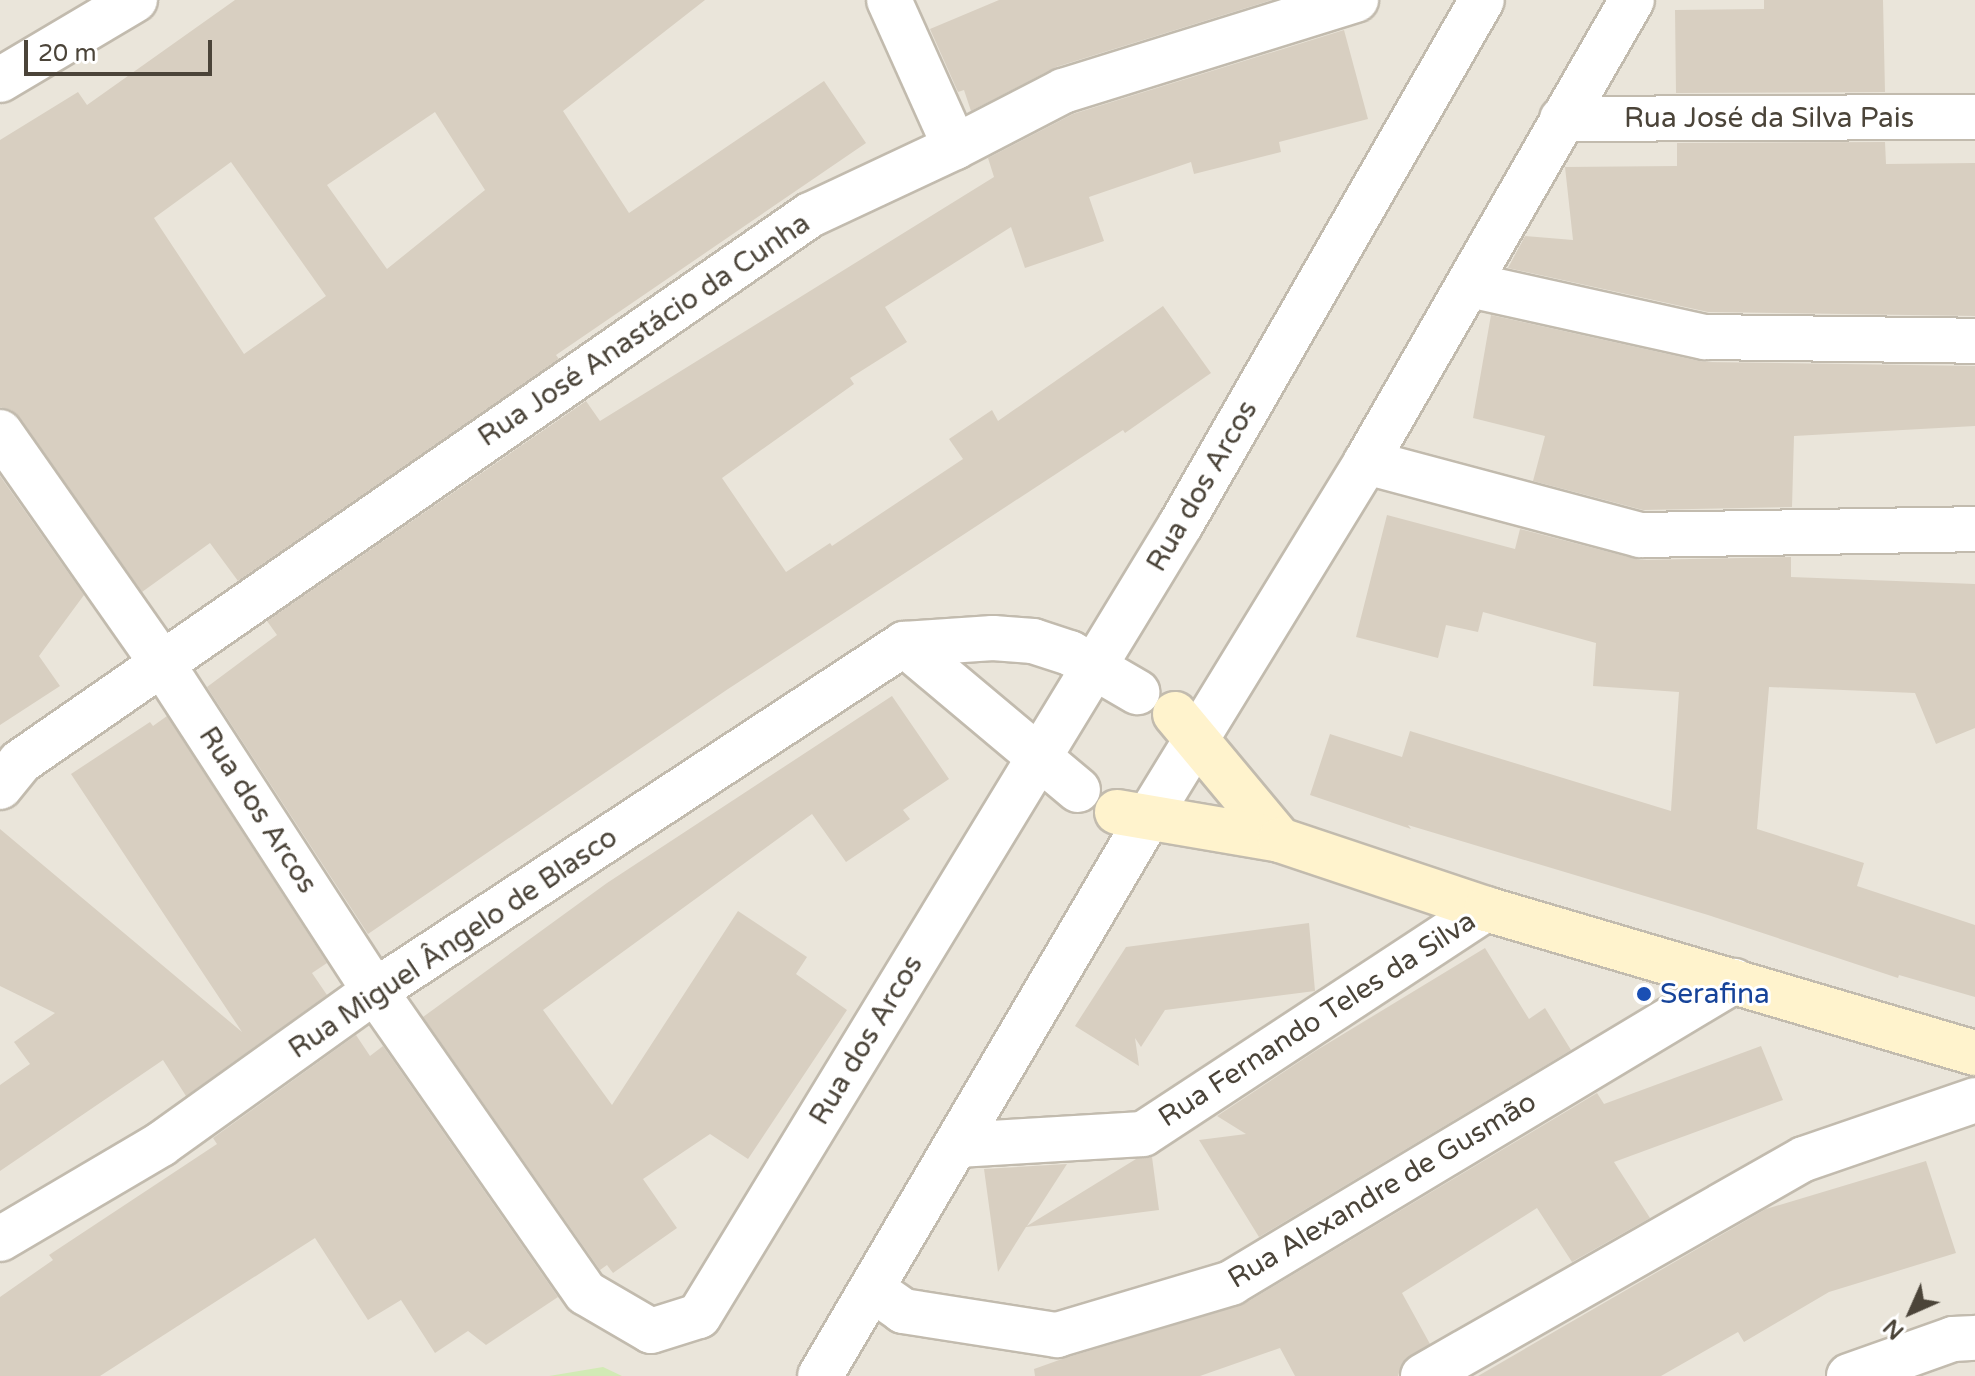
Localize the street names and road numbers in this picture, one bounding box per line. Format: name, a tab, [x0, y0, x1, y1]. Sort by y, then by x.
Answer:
street label: Rua José da Silva Pais	[1624, 101, 1914, 135]
street label: Rua José Anastácio da Cunha	[472, 206, 816, 454]
street label: Rua dos Arcos	[1140, 395, 1264, 577]
street label: Rua dos Arcos	[192, 720, 324, 900]
street label: Rua Miguel Ângelo de Blasco	[282, 820, 624, 1066]
street label: Rua Fernando Teles da Silva	[1152, 904, 1482, 1134]
street label: Rua dos Arcos	[802, 949, 930, 1131]
street label: Rua Alexandre de Gusmão	[1222, 1085, 1542, 1295]

